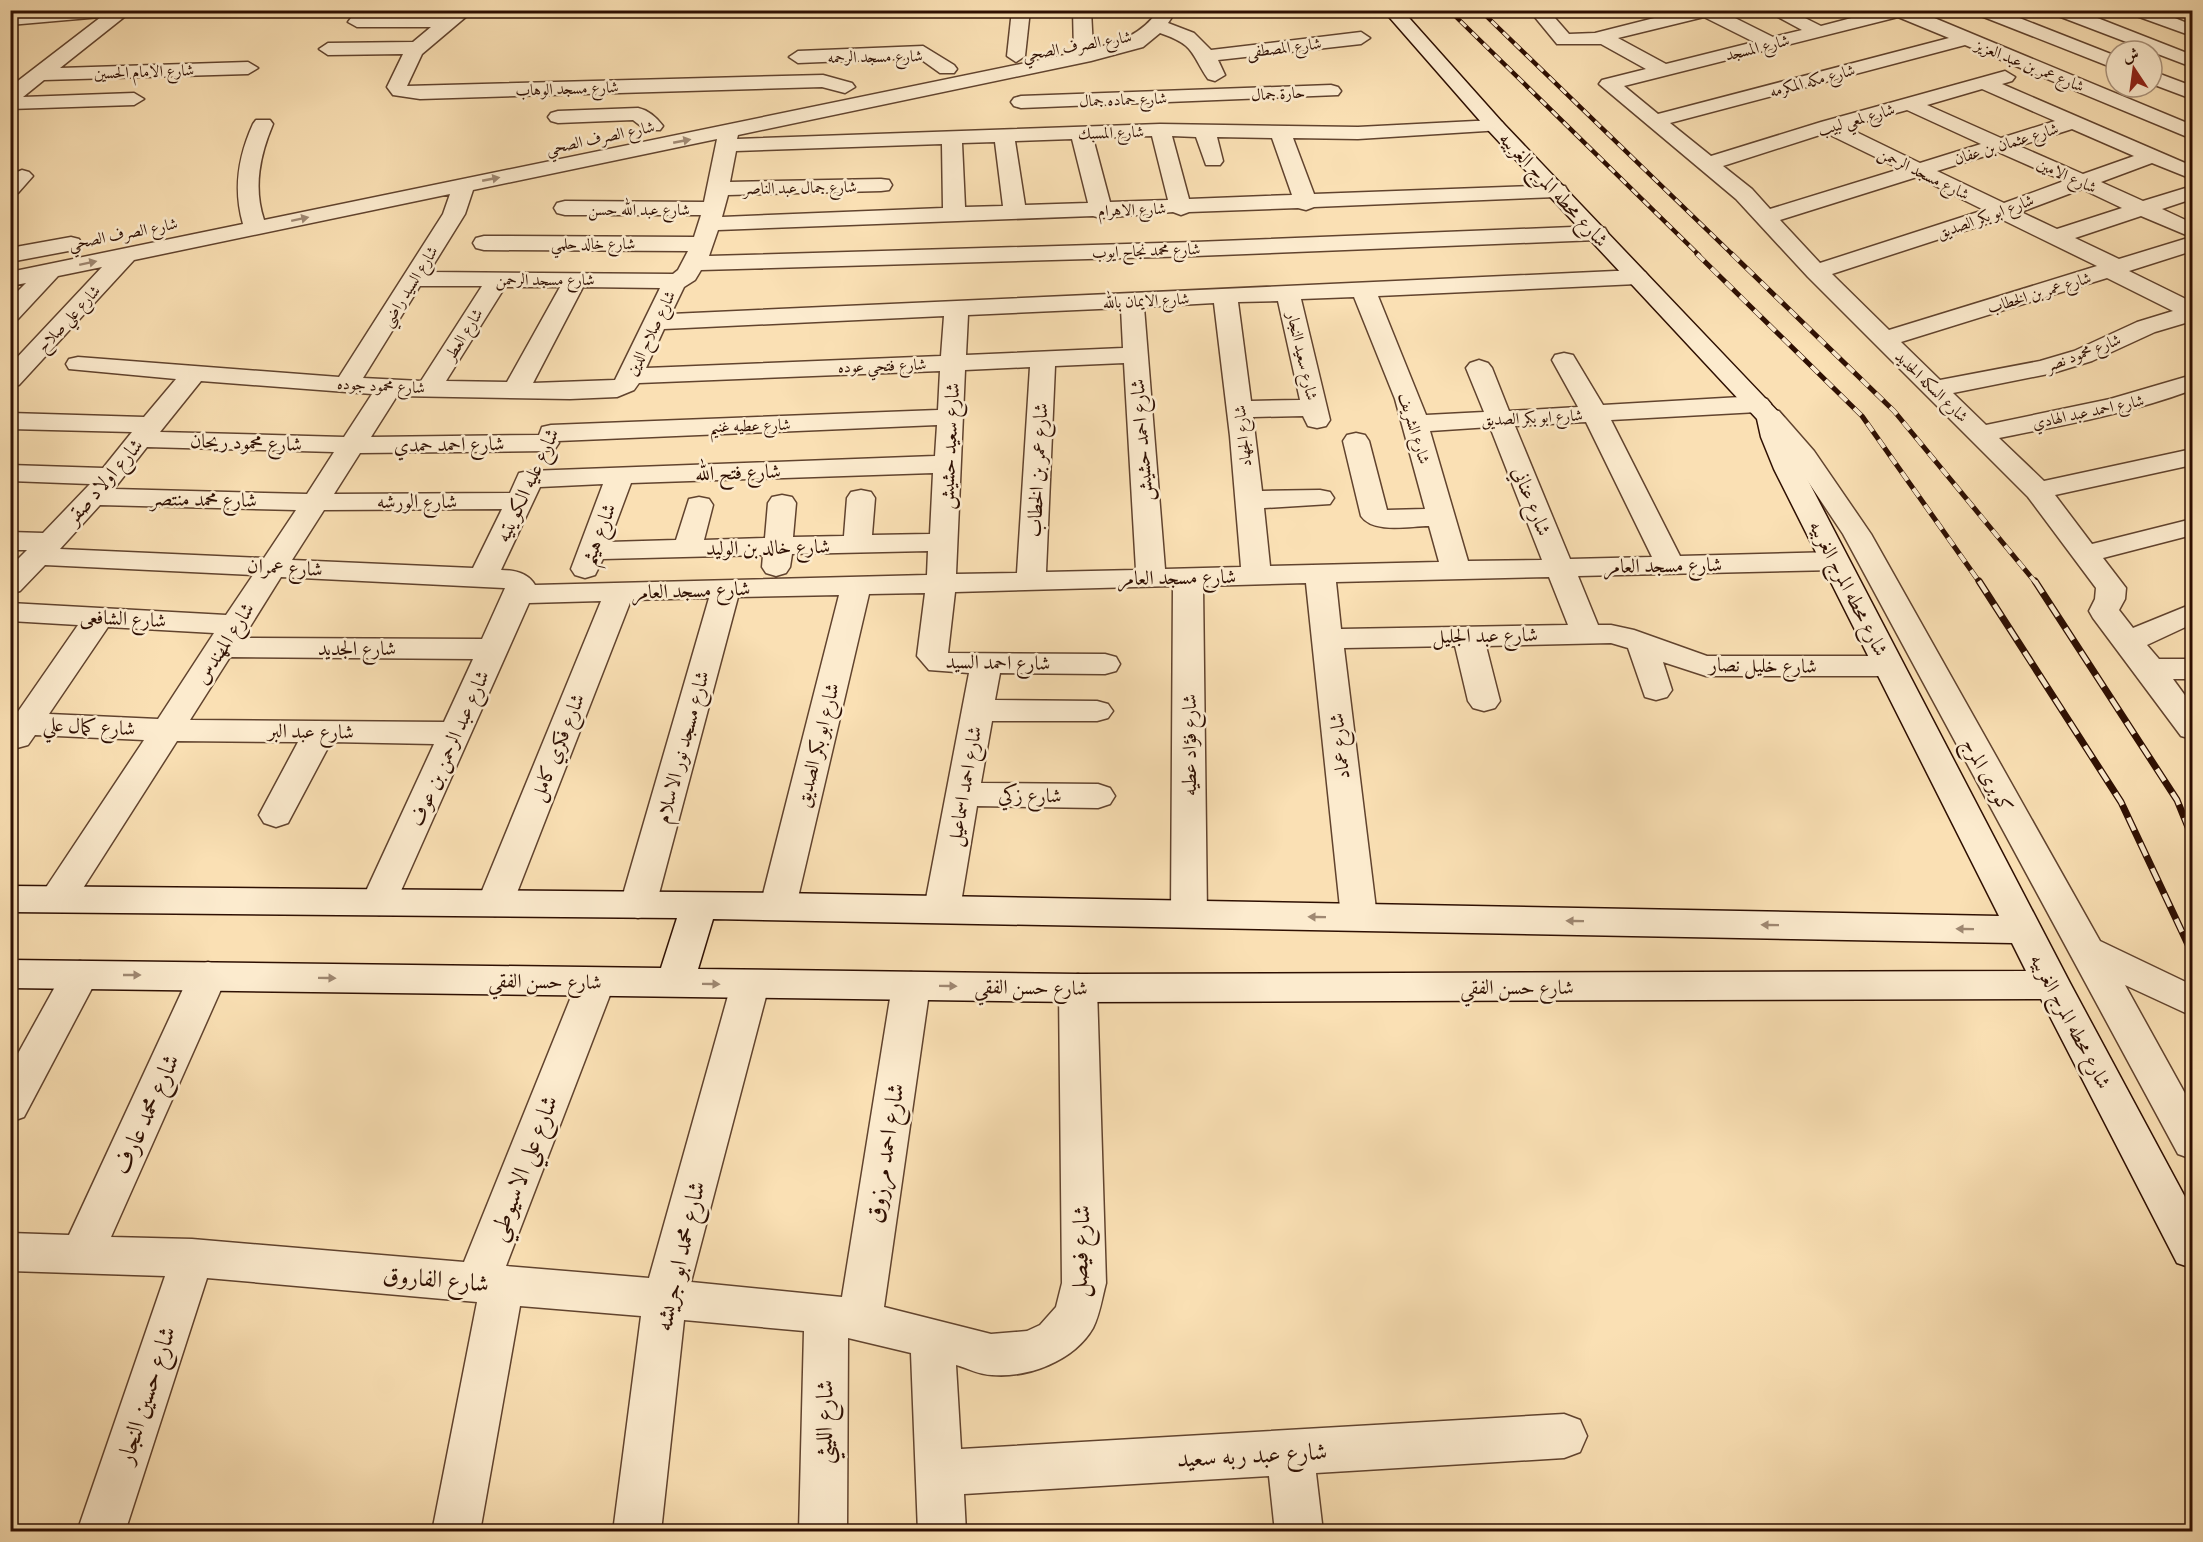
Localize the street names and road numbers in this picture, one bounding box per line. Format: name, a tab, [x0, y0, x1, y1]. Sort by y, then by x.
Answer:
street label: شارع الصرف الصحي	[1021, 27, 1134, 70]
street label: شارع المسجد	[1723, 30, 1792, 69]
street label: شارع المصطفى	[1246, 33, 1323, 65]
street label: شارع عمر بن عبد العزيز	[1969, 34, 2087, 100]
street label: شارع مسجد الرحمه	[827, 46, 923, 71]
street label: شارع الامام الحسين	[94, 60, 195, 88]
street label: شارع مكه المكرمه	[1767, 60, 1858, 105]
street label: شارع مسجد الوهاب	[515, 77, 619, 104]
street label: حارة جمال	[1251, 83, 1306, 104]
street label: شارع حماده جمال	[1079, 88, 1168, 115]
street label: شارع لمعي لبيب	[1815, 99, 1898, 145]
street label: شارع الصرف الصحي	[544, 117, 657, 164]
street label: شارع عثمان بن عفان	[1952, 119, 2062, 172]
street label: شارع المسبك	[1077, 122, 1145, 147]
street label: شارع محطه المرج الغربيه	[1490, 127, 1613, 256]
street label: شارع مسجد الرحمن	[1873, 143, 1973, 207]
street label: شارع الامين	[2032, 154, 2100, 201]
street label: شارع جمال عبد الناصر	[741, 177, 857, 202]
street label: شارع ابو بكر الصديق	[1934, 190, 2038, 247]
street label: شارع عبد الله حسن	[588, 197, 690, 223]
street label: شارع الاهرام	[1098, 199, 1167, 225]
street label: شارع الصرف الصحي	[67, 214, 180, 259]
street label: شارع خالد حلمي	[551, 234, 635, 259]
street label: شارع محمد نجاح ايوب	[1091, 239, 1201, 267]
street label: شارع السيد راضي	[377, 242, 447, 333]
street label: شارع عمر بن الخطاب	[1985, 268, 2095, 321]
street label: شارع مسجد الرحمن	[495, 270, 595, 293]
street label: شارع علي صلاح	[33, 281, 108, 360]
street label: شارع الايمان بالله	[1102, 286, 1190, 316]
street label: شارع صلاح الدين	[622, 288, 684, 381]
street label: شارع العطر	[439, 305, 490, 368]
street label: شارع سعيد النجار	[1279, 308, 1322, 403]
street label: شارع محمود نصر	[2041, 329, 2125, 380]
street label: شارع السكه الحديد	[1888, 347, 1972, 429]
street label: شارع فتحي عوده	[837, 354, 927, 383]
street label: شارع محمود جوده	[336, 374, 425, 401]
street label: شارع احمد حشيش	[1126, 378, 1163, 502]
street label: شارع سعيد حشيش	[935, 382, 970, 510]
street label: شارع الشريف	[1391, 390, 1434, 467]
street label: شارع احمد عبد الهادي	[2030, 390, 2147, 437]
street label: شارع عمر بن الخطاب	[1022, 402, 1058, 538]
street label: شارع الجهاد	[1230, 404, 1259, 468]
street label: شارع ابو بكر الصديق	[1481, 405, 1584, 434]
street label: شارع عطيه غنيم	[709, 415, 791, 443]
street label: شارع عليه الكويتيه	[491, 425, 569, 548]
street label: شارع محمود ريحان	[189, 429, 302, 462]
street label: شارع احمد حمدي	[393, 432, 505, 463]
street label: شارع اولاد صقر	[60, 434, 152, 534]
street label: شارع فتح الله	[695, 456, 782, 491]
street label: شارع عناني	[1502, 463, 1556, 541]
street label: شارع محمد منتصر	[149, 487, 257, 518]
street label: شارع الورشه	[377, 490, 457, 519]
street label: شارع هيثم	[576, 500, 628, 571]
street label: شارع محطه المرج الغربيه	[1799, 516, 1893, 663]
street label: شارع خالد بن الوليد	[706, 535, 830, 566]
street label: شارع مسجد العامر	[1603, 553, 1723, 584]
street label: شارع عمران	[246, 554, 323, 587]
street label: شارع مسجد العامر	[1117, 565, 1237, 596]
street label: شارع مسجد العامر	[631, 577, 751, 610]
street label: شارع المهندس	[190, 598, 264, 692]
street label: شارع الشافعى	[79, 605, 167, 638]
street label: شارع عبد الجليل	[1432, 623, 1538, 654]
street label: شارع الجديد	[318, 637, 396, 666]
street label: شارع احمد السيد	[945, 650, 1051, 681]
street label: شارع خليل نصار	[1707, 653, 1817, 684]
street label: شارع عبد الرحمن بن عوف	[405, 667, 500, 832]
street label: شارع مسجد نور الاسلام	[651, 668, 720, 827]
street label: شارع ابو بكر الصديق	[791, 681, 850, 811]
street label: شارع فكري كامل	[525, 690, 595, 807]
street label: شارع فؤاد عطيه	[1178, 694, 1207, 796]
street label: شارع عماد	[1325, 711, 1360, 780]
street label: شارع كمال علي	[42, 713, 136, 748]
street label: شارع عبد البر	[266, 719, 354, 750]
street label: شارع احمد اسماعيل	[943, 724, 992, 849]
street label: كوبرى المرج	[1952, 734, 2018, 820]
street label: شارع زكي	[998, 782, 1062, 814]
street label: شارع محطه المرج الغربيه	[2020, 950, 2116, 1095]
street label: شارع حسن الفقي	[488, 969, 602, 1002]
street label: شارع حسن الفقي	[974, 975, 1088, 1008]
street label: شارع حسن الفقي	[1460, 976, 1574, 1007]
street label: شارع محمد عارف	[107, 1049, 190, 1181]
street label: شارع احمد مرزوق	[860, 1081, 916, 1226]
street label: شارع علي الاسيوطي	[482, 1091, 572, 1248]
street label: شارع محمد ابو جريشه	[649, 1178, 717, 1335]
street label: شارع فيصل	[1064, 1204, 1102, 1298]
street label: شارع الفاروق	[381, 1260, 490, 1304]
street label: شارع حسين النجار	[110, 1323, 187, 1471]
street label: شارع الليثي	[809, 1380, 847, 1465]
street label: شارع عبد ربه سعيد	[1176, 1437, 1328, 1479]

